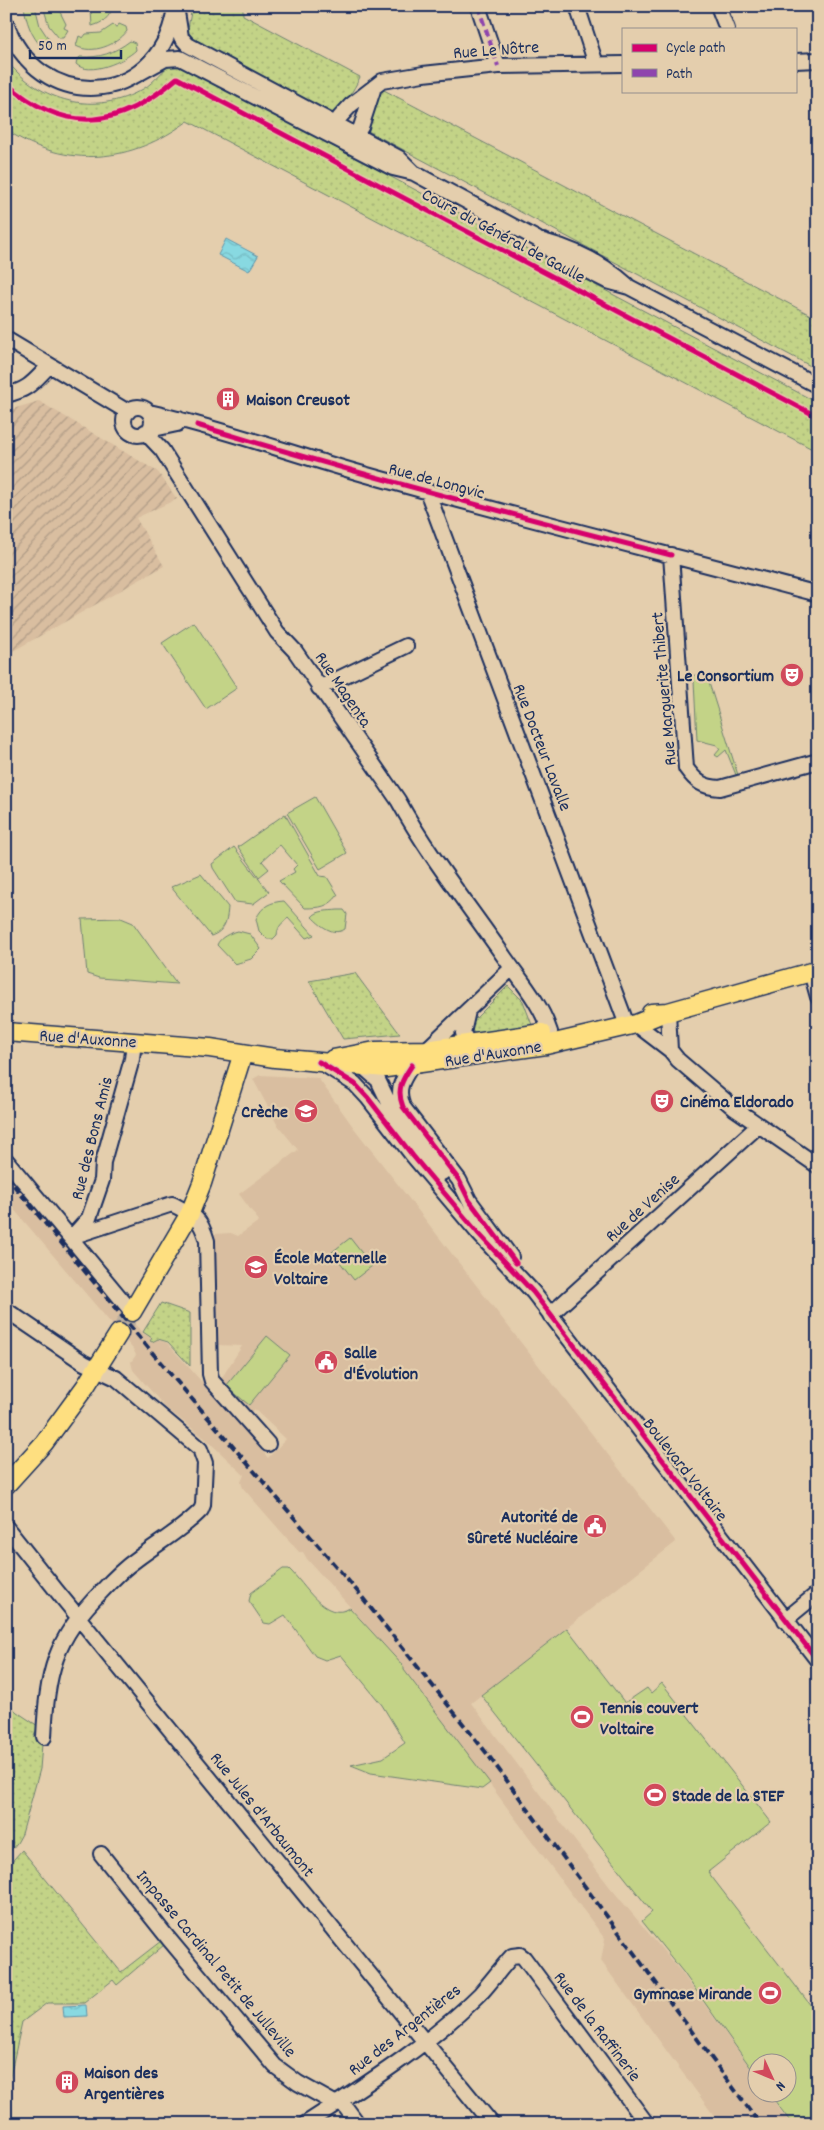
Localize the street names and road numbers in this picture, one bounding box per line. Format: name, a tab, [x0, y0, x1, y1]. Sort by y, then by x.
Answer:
street label: Rue Le Nôtre	[452, 36, 540, 67]
street label: Cours du Général de Gaulle	[417, 183, 589, 291]
street label: Rue de Longvic	[385, 458, 487, 507]
street label: Rue Marguerite Thibert	[646, 611, 685, 767]
street label: Rue Magenta	[307, 647, 377, 734]
street label: Rue Docteur Lavalle	[505, 681, 576, 815]
street label: Rue d'Auxonne	[38, 1025, 137, 1056]
street label: Rue d'Auxonne	[443, 1035, 544, 1075]
street label: Rue des Bons Amis	[66, 1074, 121, 1203]
street label: Rue de Venise	[601, 1168, 687, 1249]
street label: Boulevard Voltaire	[636, 1413, 733, 1528]
street label: Rue Jules d'Arbaumont	[203, 1748, 320, 1884]
street label: Impasse Cardinal Petit de Julleville	[129, 1865, 301, 2064]
street label: Rue de la Raffinerie	[546, 1967, 646, 2088]
street label: Rue des Argentières	[344, 1979, 467, 2083]

